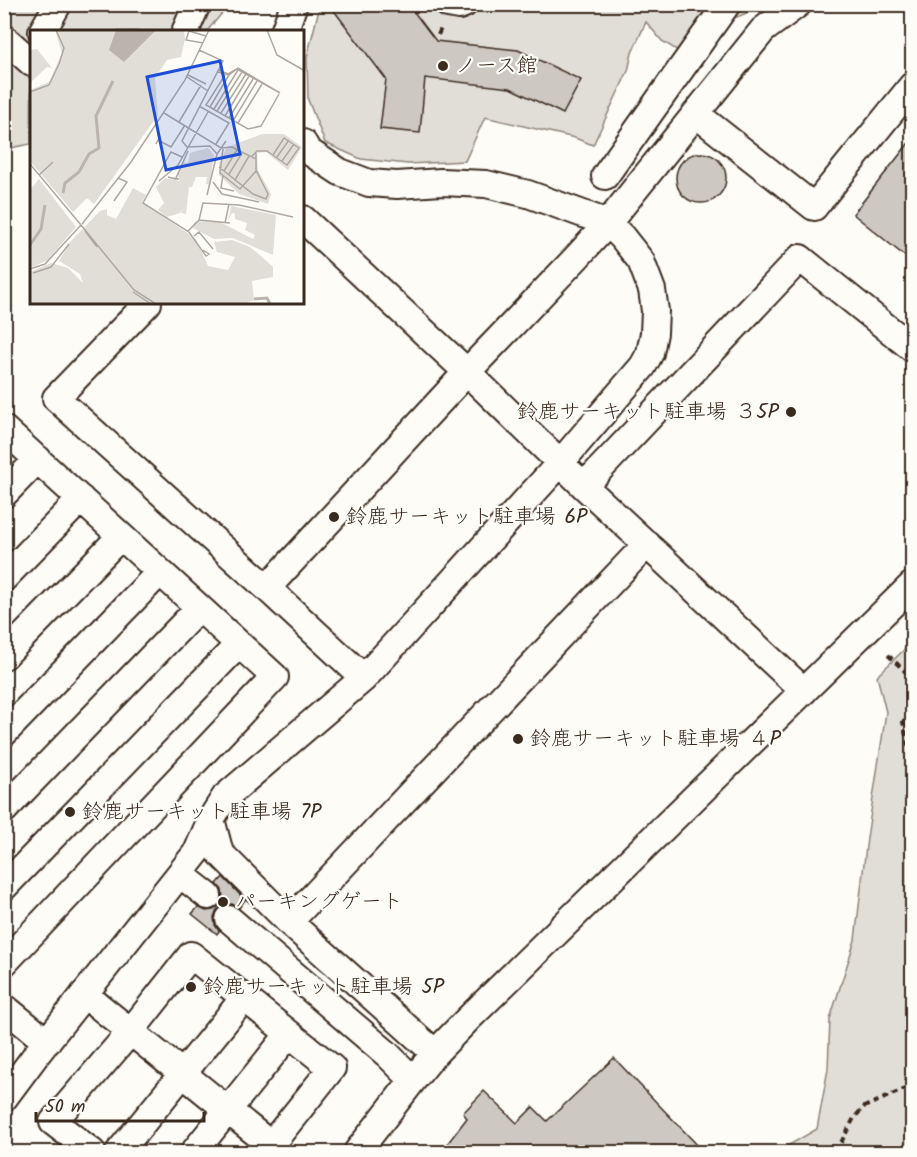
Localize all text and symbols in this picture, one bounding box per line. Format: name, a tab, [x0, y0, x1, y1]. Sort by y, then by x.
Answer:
inset map	[30, 30, 304, 304]
place label: ノース館	[455, 50, 538, 83]
marker: ノース館	[436, 59, 450, 73]
place label: 鈴鹿サーキット駐車場 ３5P	[517, 396, 780, 429]
marker: 鈴鹿サーキット駐車場 ３5P	[784, 405, 798, 419]
place label: 鈴鹿サーキット駐車場 6P	[346, 501, 588, 534]
marker: 鈴鹿サーキット駐車場 6P	[327, 510, 341, 524]
place label: 鈴鹿サーキット駐車場 ４P	[530, 723, 781, 756]
marker: 鈴鹿サーキット駐車場 ４P	[511, 732, 525, 746]
place label: 鈴鹿サーキット駐車場 7P	[82, 796, 322, 829]
marker: 鈴鹿サーキット駐車場 7P	[63, 805, 77, 819]
place label: パーキングゲート	[235, 886, 403, 919]
marker: パーキングゲート	[216, 895, 230, 909]
place label: 鈴鹿サーキット駐車場 5P	[203, 971, 445, 1004]
marker: 鈴鹿サーキット駐車場 5P	[184, 980, 198, 994]
scale bar	[36, 1085, 204, 1123]
text: 50 m	[45, 1093, 85, 1122]

